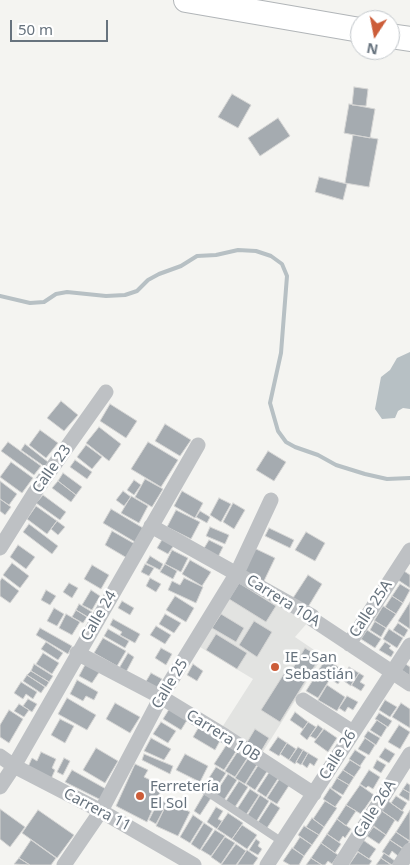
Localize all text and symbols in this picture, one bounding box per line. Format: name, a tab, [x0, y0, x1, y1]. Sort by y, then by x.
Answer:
scale bar	[12, 10, 110, 42]
north arrow	[350, 10, 400, 60]
text: 50 m	[18, 19, 53, 39]
text: N	[365, 39, 380, 60]
street label: Calle 23	[29, 441, 75, 497]
street label: Carrera 10A	[243, 571, 323, 631]
street label: Calle 25A	[346, 577, 396, 641]
street label: Calle 24	[77, 588, 121, 644]
place label: IE - San Sebastián	[285, 649, 353, 684]
street label: Calle 25	[148, 656, 192, 712]
marker: IE - San Sebastián	[269, 661, 281, 673]
street label: Carrera 10B	[183, 706, 263, 766]
street label: Calle 26	[316, 727, 360, 783]
street label: Calle 26A	[350, 777, 400, 841]
place label: Ferretería El Sol	[150, 778, 219, 813]
street label: Carrera 11	[60, 785, 134, 835]
marker: Ferretería El Sol	[134, 790, 146, 802]

